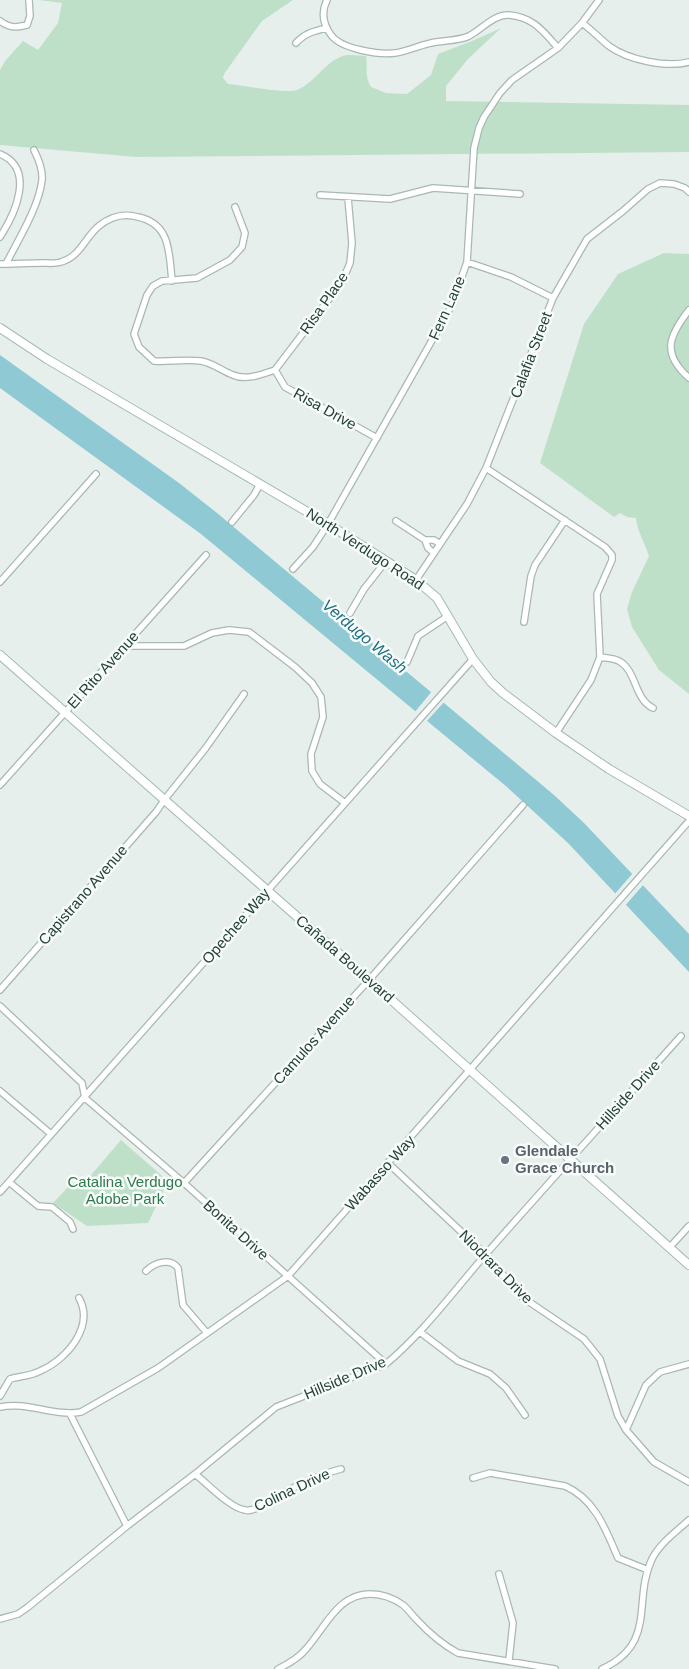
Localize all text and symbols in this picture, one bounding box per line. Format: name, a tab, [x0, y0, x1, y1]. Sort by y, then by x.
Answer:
street label: Risa Place	[296, 268, 351, 337]
street label: Fern Lane	[425, 273, 468, 342]
street label: Calafia Street	[506, 309, 555, 400]
street label: Risa Drive	[291, 384, 360, 433]
street label: North Verdugo Road	[303, 504, 427, 593]
water label: Verdugo Wash	[319, 596, 410, 677]
street label: El Rito Avenue	[63, 628, 142, 712]
street label: Capistrano Avenue	[35, 841, 131, 948]
street label: Opechee Way	[198, 884, 273, 967]
street label: Cañada Boulevard	[293, 911, 398, 1006]
street label: Camulos Avenue	[269, 992, 358, 1087]
street label: Hillside Drive	[592, 1056, 663, 1133]
street label: Wabasso Way	[341, 1131, 418, 1214]
place label: Glendale Grace Church	[515, 1142, 614, 1176]
marker: Glendale Grace Church	[499, 1154, 511, 1166]
park label: Catalina Verdugo Adobe Park	[67, 1173, 183, 1207]
street label: Bonita Drive	[200, 1196, 272, 1263]
street label: Niodrara Drive	[456, 1226, 537, 1307]
street label: Hillside Drive	[301, 1353, 388, 1402]
street label: Colina Drive	[251, 1465, 332, 1515]

